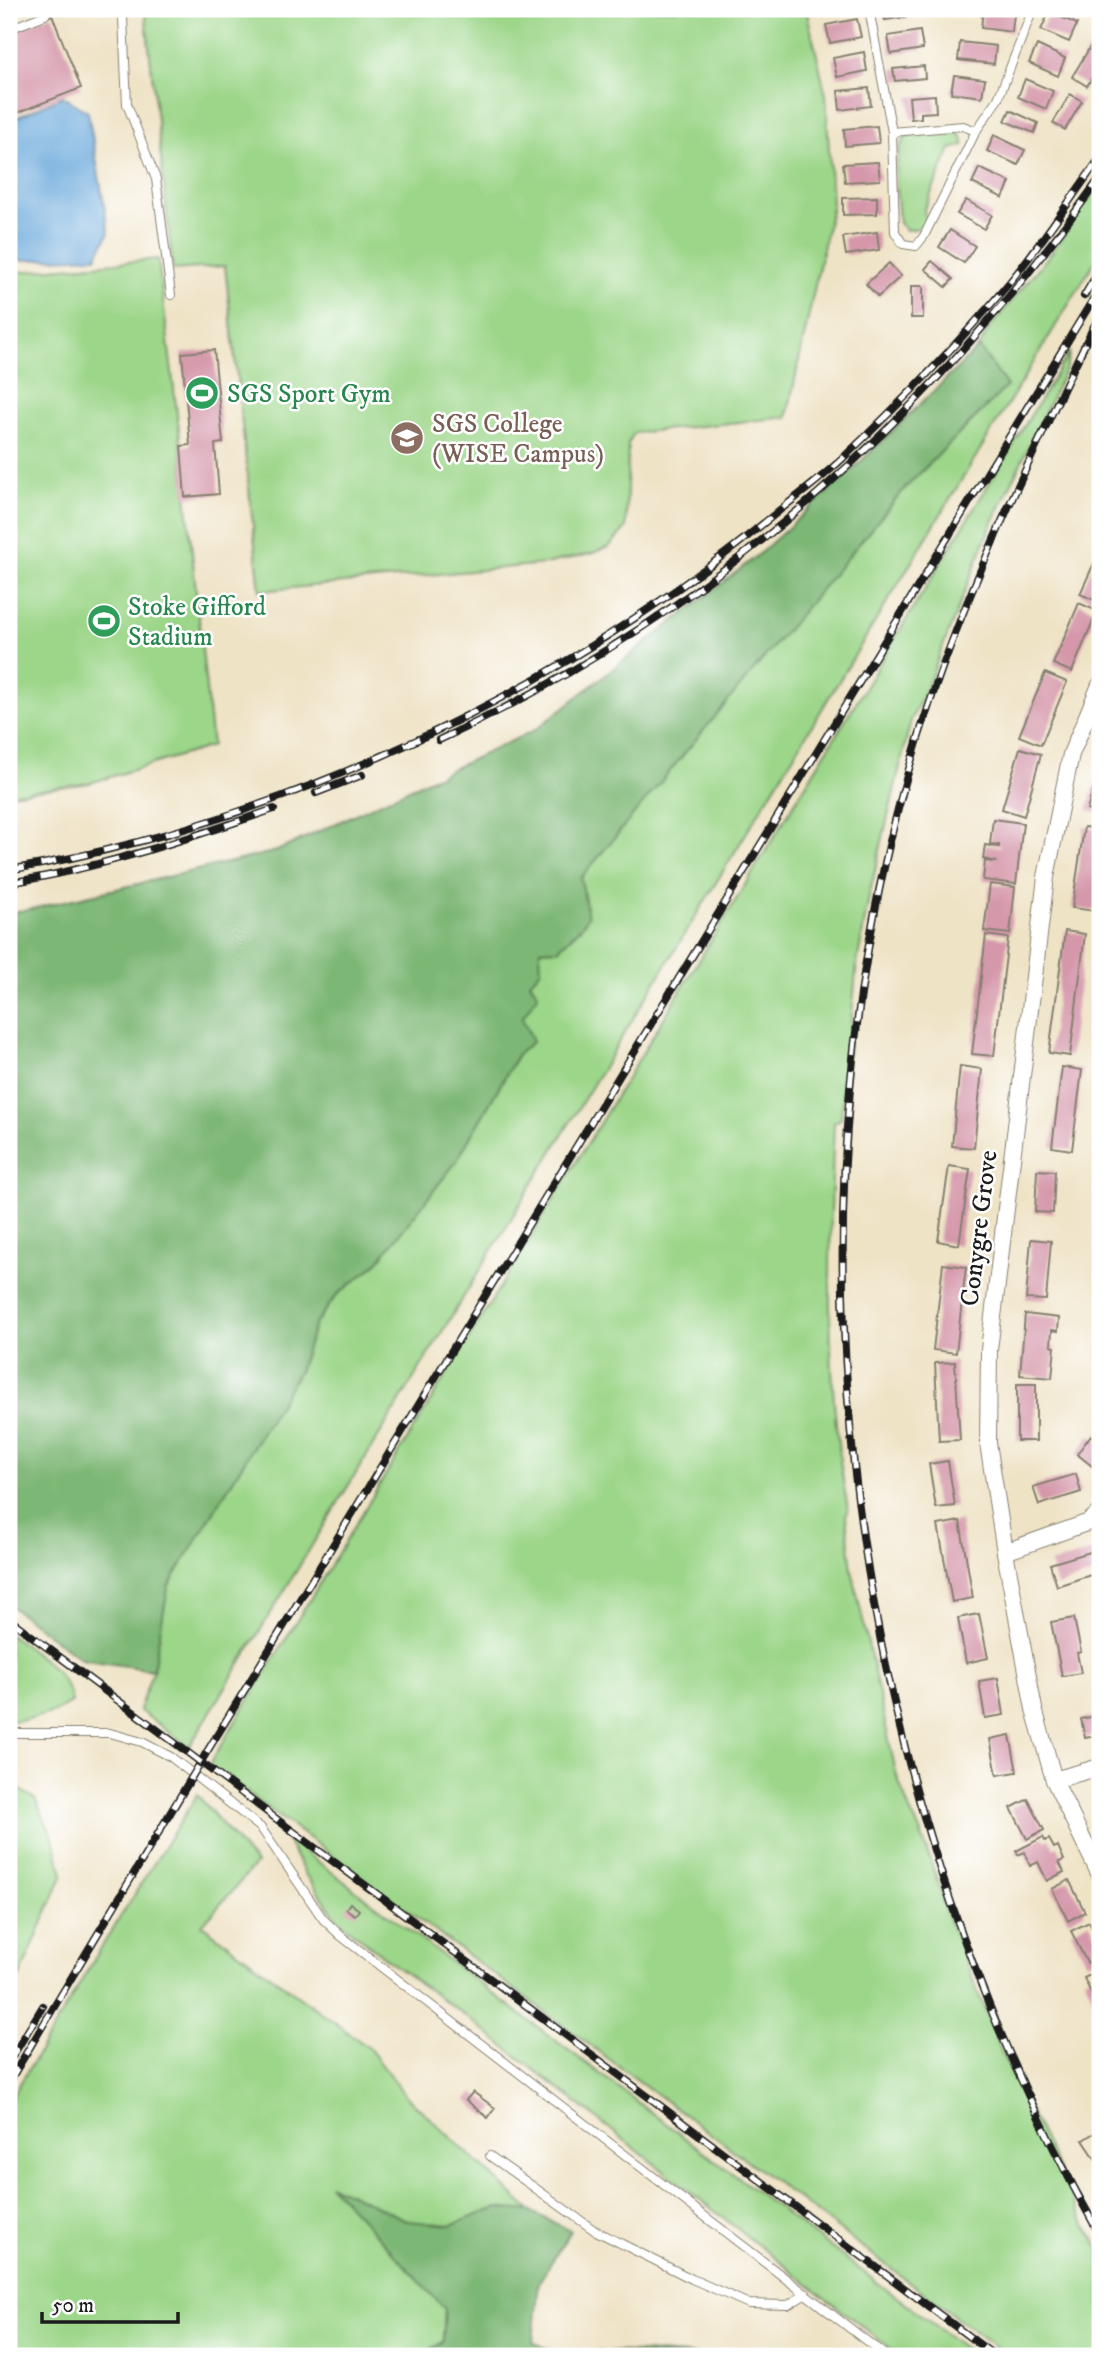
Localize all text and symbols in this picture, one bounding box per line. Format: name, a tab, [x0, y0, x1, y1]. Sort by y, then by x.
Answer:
sports icon: SGS Sport Gym	[183, 374, 221, 412]
place label: SGS Sport Gym	[227, 378, 391, 411]
place label: SGS College (WISE Campus)	[432, 408, 604, 471]
school or university icon: SGS College (WISE Campus)	[388, 419, 426, 457]
place label: Stoke Gifford Stadium	[128, 591, 266, 654]
sports icon: Stoke Gifford Stadium	[85, 602, 123, 640]
street label: Conygre Grove	[954, 1148, 1005, 1308]
scale bar	[42, 2281, 178, 2325]
text: 50 m	[52, 2293, 94, 2319]

